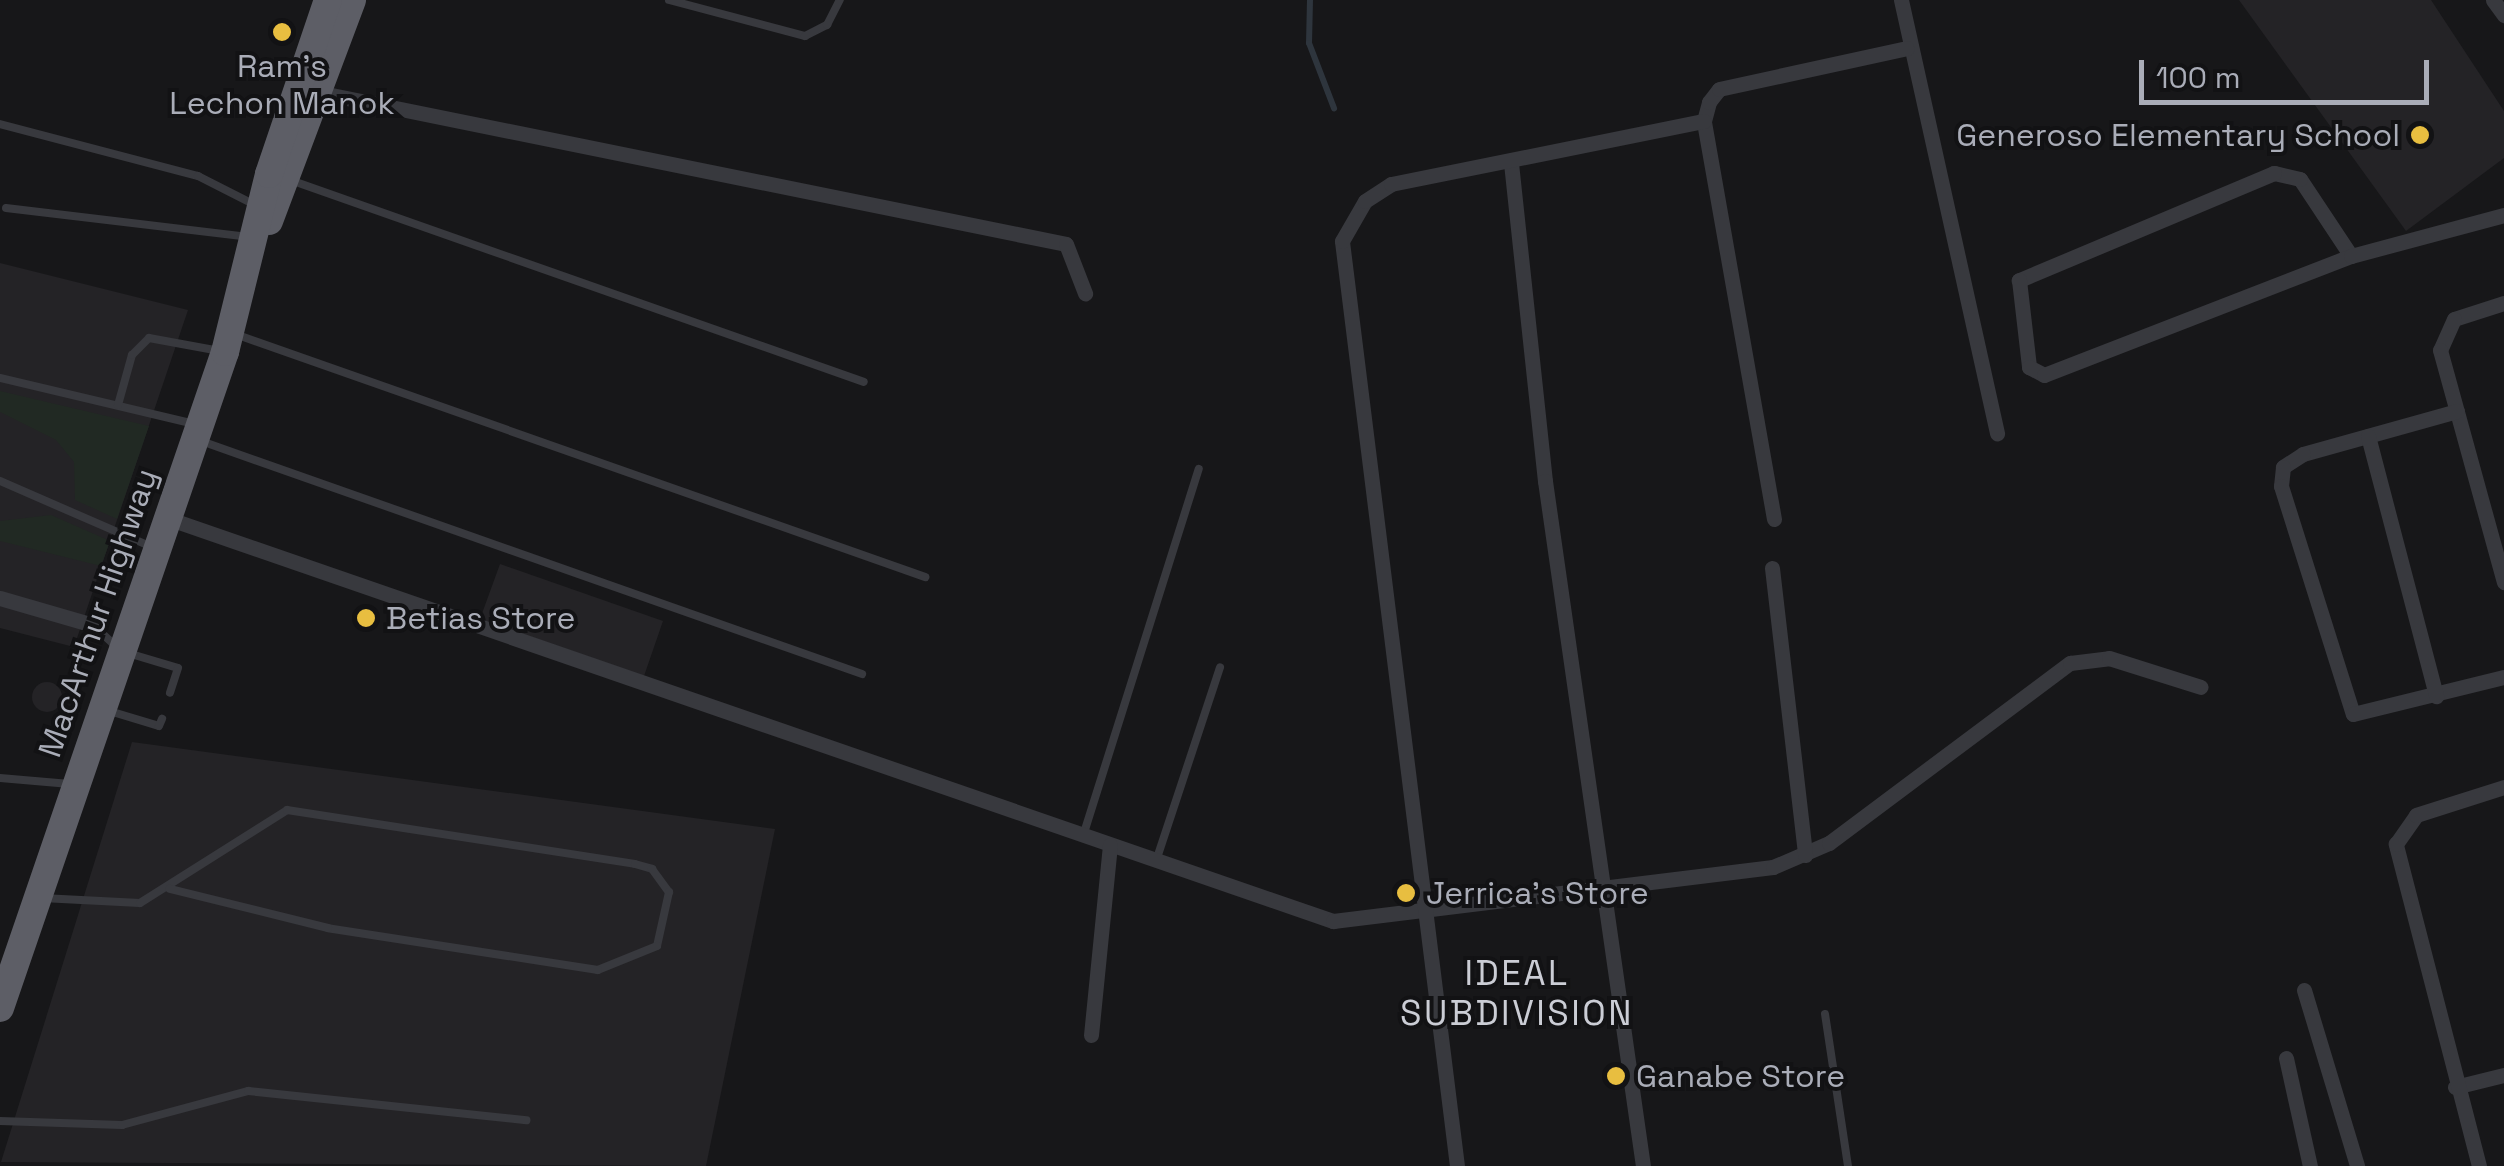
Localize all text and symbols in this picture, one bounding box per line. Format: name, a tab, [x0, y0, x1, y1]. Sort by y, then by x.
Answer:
marker: Ram's Lechon Manok	[271, 21, 293, 43]
scale bar	[2144, 40, 2434, 102]
place label: Ram's Lechon Manok	[169, 48, 395, 123]
text: 100 m	[2156, 58, 2241, 97]
place label: Generoso Elementary School	[1956, 116, 2400, 154]
marker: Generoso Elementary School	[2409, 124, 2431, 146]
street label: MacArthur Highway	[31, 464, 165, 762]
place label: Betias Store	[386, 599, 575, 637]
marker: Betias Store	[355, 607, 377, 629]
place label: Jerrica's Store	[1426, 874, 1649, 912]
marker: Jerrica's Store	[1395, 882, 1417, 904]
district label: IDEAL SUBDIVISION	[1400, 952, 1634, 1034]
place label: Ganabe Store	[1636, 1057, 1845, 1095]
marker: Ganabe Store	[1605, 1065, 1627, 1087]

